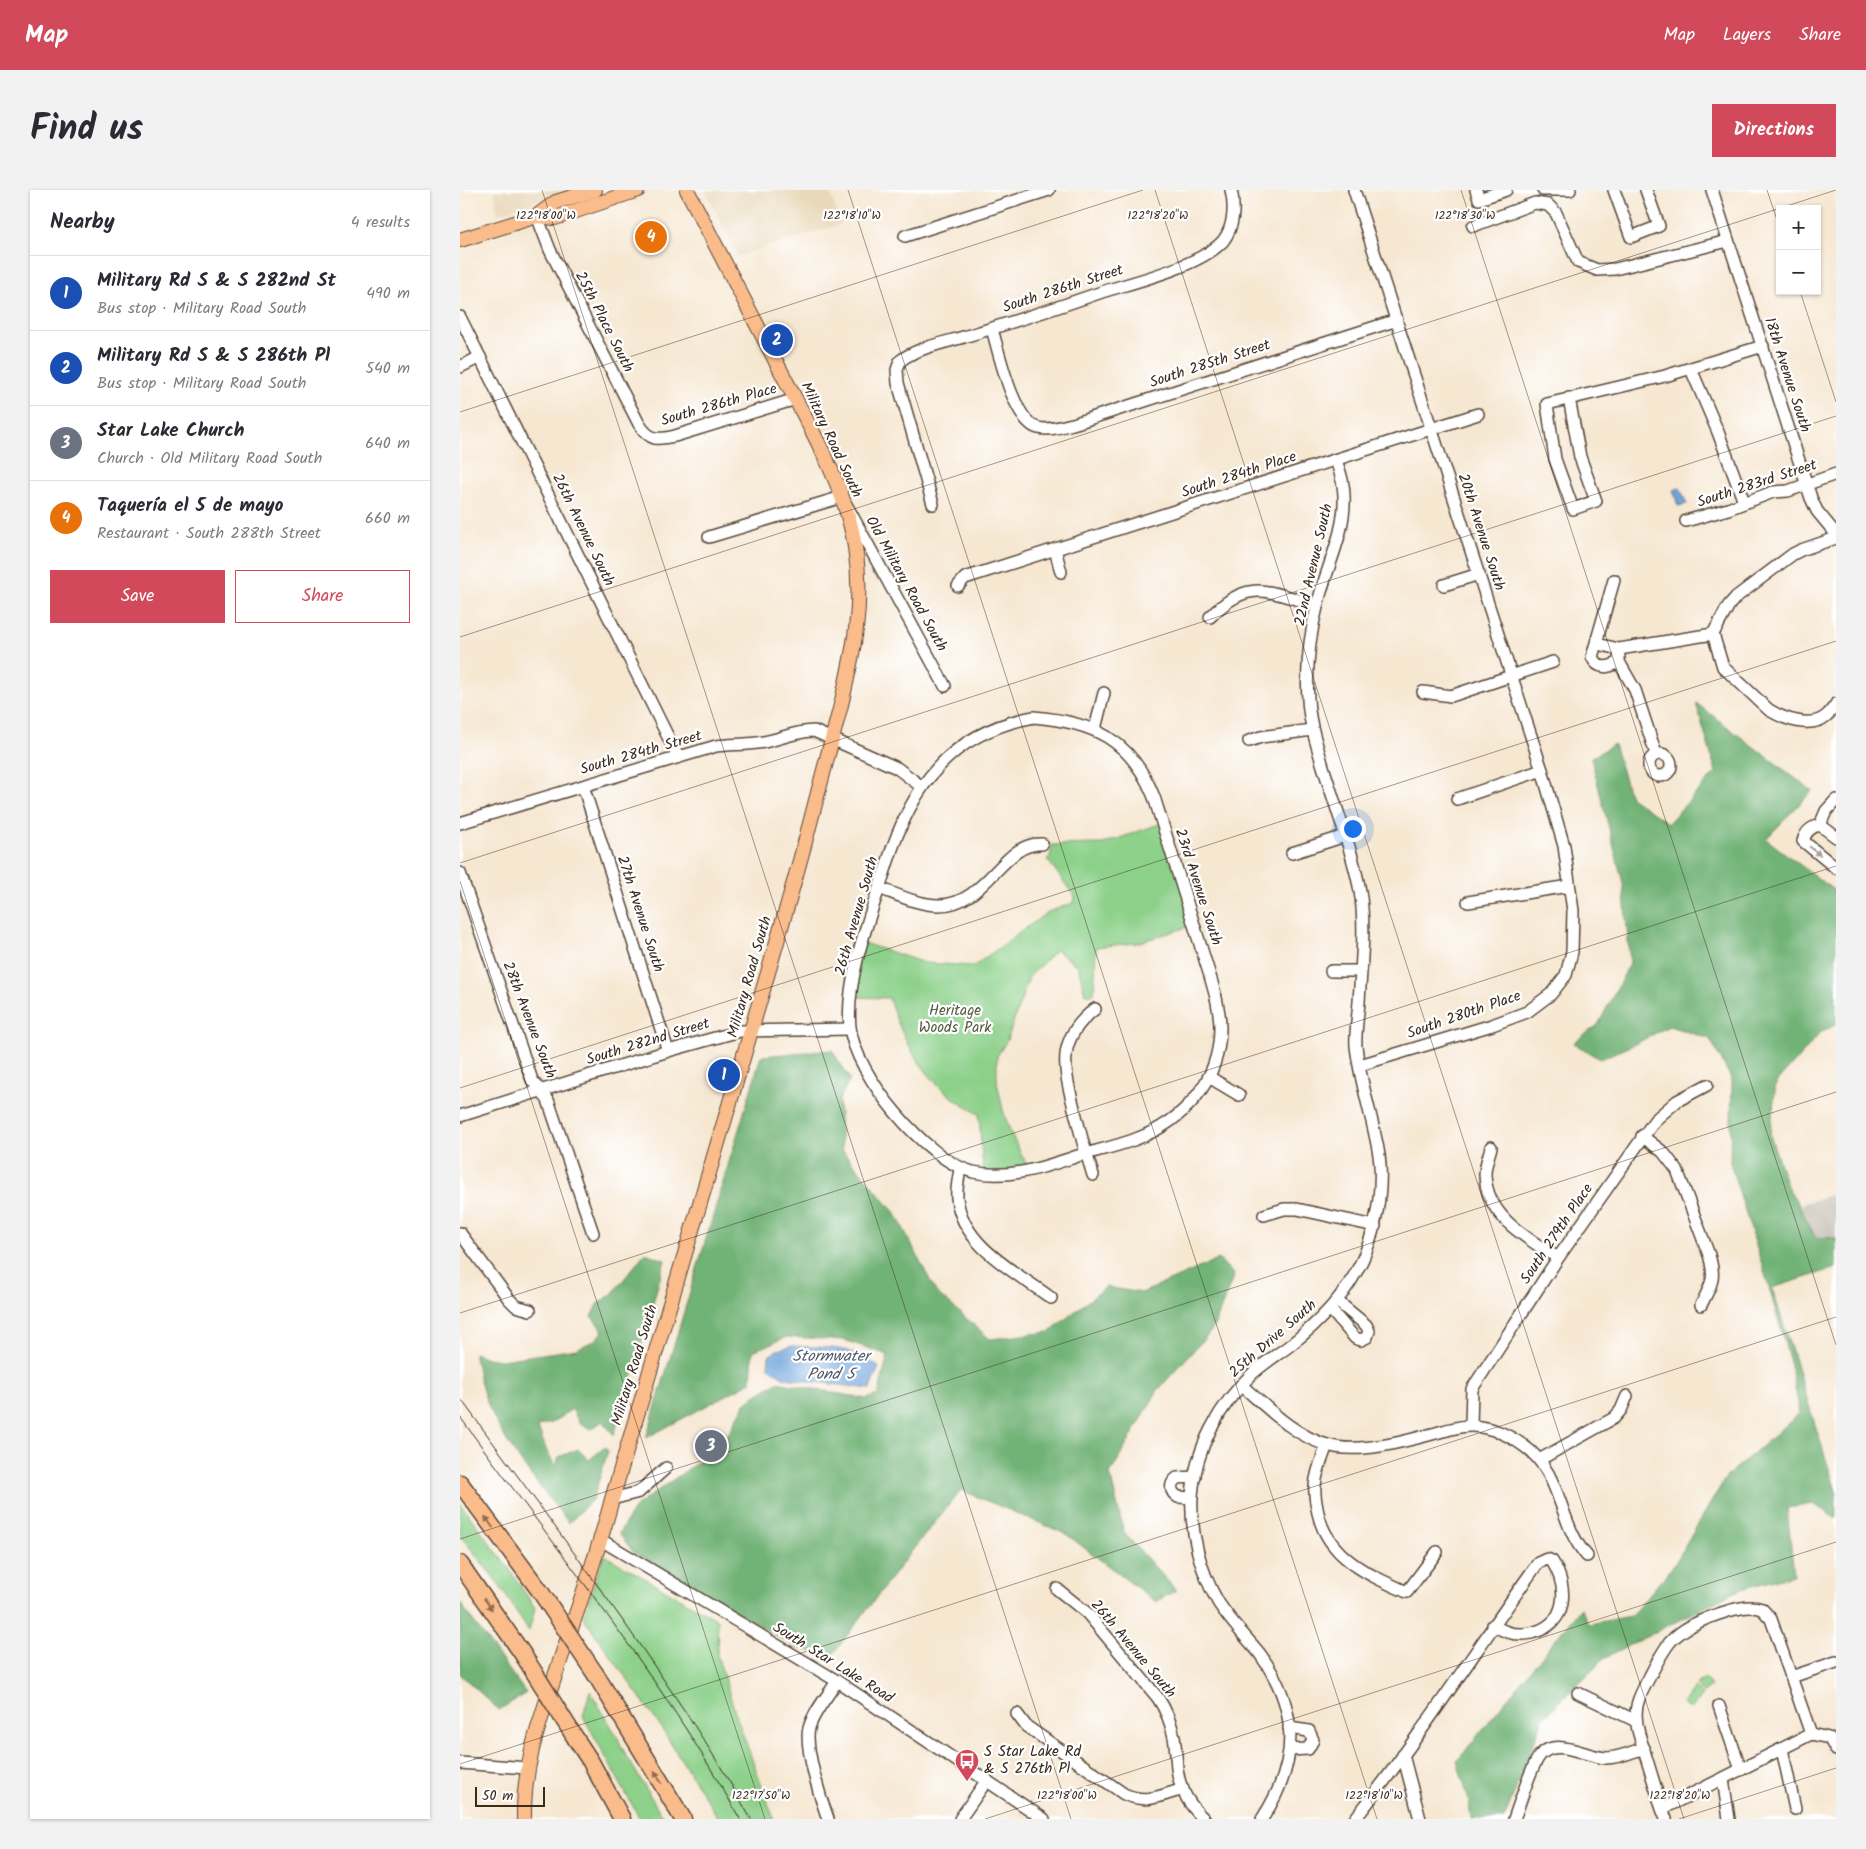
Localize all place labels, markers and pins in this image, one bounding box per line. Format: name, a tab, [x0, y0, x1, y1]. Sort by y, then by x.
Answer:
pin: 4	[635, 218, 667, 256]
pin: 2	[761, 321, 793, 359]
pin: 1	[708, 1056, 740, 1094]
pin: 3	[695, 1427, 727, 1465]
place label: S Star Lake Rd & S 276th Pl	[984, 1740, 1082, 1781]
bus stop icon: S Star Lake Rd & S 276th Pl	[954, 1748, 980, 1782]

